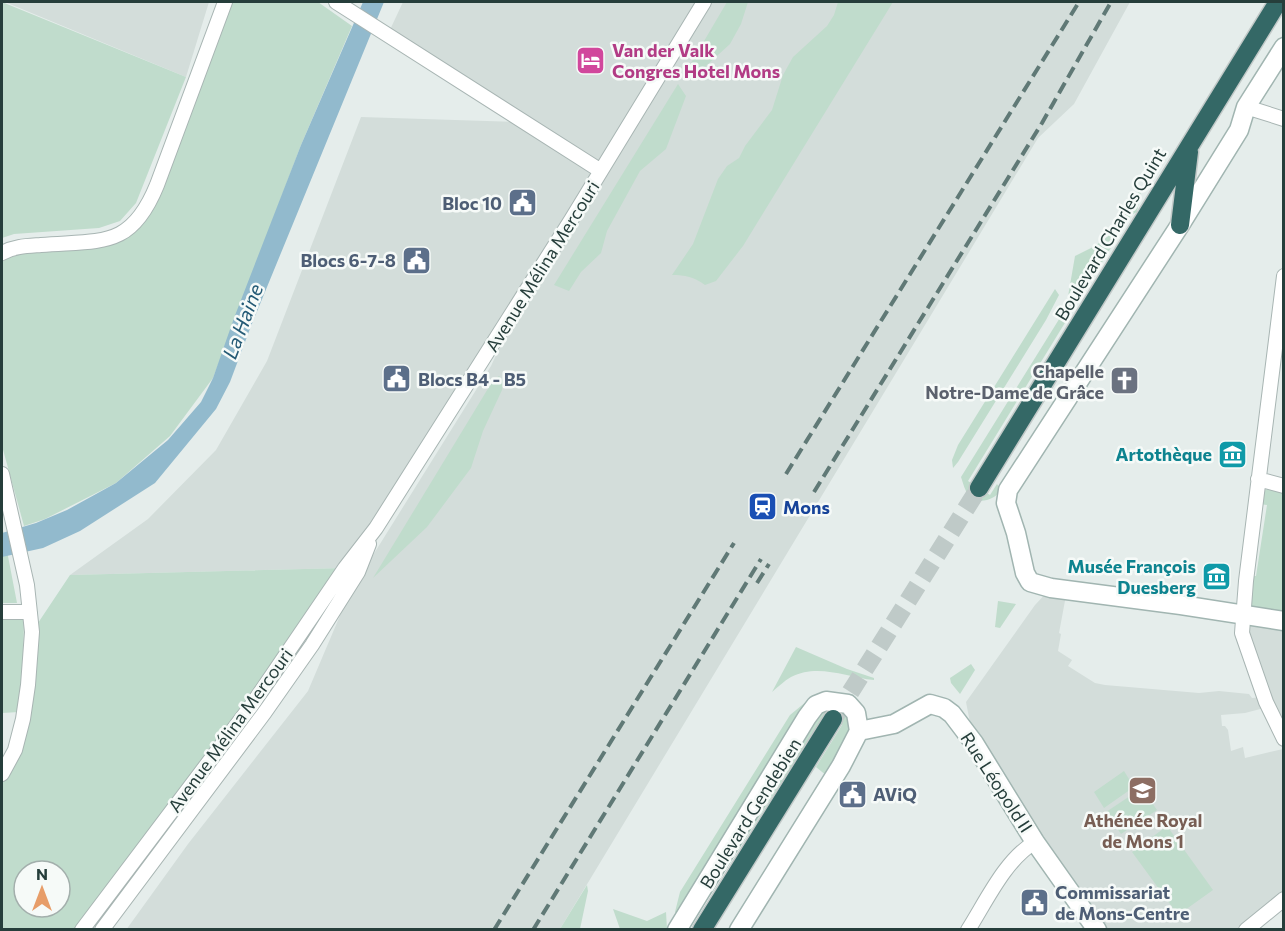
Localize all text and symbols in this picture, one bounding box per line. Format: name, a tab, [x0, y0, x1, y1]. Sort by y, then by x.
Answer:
place label: Van der Valk Congres Hotel Mons	[612, 39, 780, 82]
hotel icon: Van der Valk Congres Hotel Mons	[575, 44, 607, 76]
street label: Boulevard Charles Quint	[1050, 144, 1170, 324]
street label: Avenue Mélina Mercouri	[480, 176, 604, 356]
public building icon: Bloc 10	[507, 187, 539, 219]
place label: Bloc 10	[442, 192, 502, 214]
public building icon: Blocs 6-7-8	[401, 244, 433, 276]
place label: Blocs 6-7-8	[300, 249, 396, 271]
water label: La Haine	[217, 280, 267, 362]
place label: Chapelle Notre-Dame de Grâce	[925, 360, 1104, 403]
public building icon: Blocs B4 - B5	[381, 363, 413, 395]
church icon: Chapelle Notre-Dame de Grâce	[1109, 365, 1141, 397]
place label: Blocs B4 - B5	[418, 368, 526, 390]
museum icon: Artothèque	[1217, 438, 1249, 470]
place label: Artothèque	[1116, 443, 1212, 465]
station icon: Mons	[746, 491, 778, 523]
place label: Mons	[783, 496, 830, 518]
place label: Musée François Duesberg	[1067, 555, 1196, 598]
museum icon: Musée François Duesberg	[1201, 560, 1233, 592]
street label: Avenue Mélina Mercouri	[163, 644, 297, 816]
street label: Rue Léopold II	[956, 728, 1038, 836]
street label: Boulevard Gendebien	[695, 734, 805, 892]
school or university icon: Athénée Royal de Mons 1	[1127, 775, 1159, 807]
public building icon: AViQ	[836, 778, 868, 810]
place label: AViQ	[873, 783, 917, 805]
place label: Athénée Royal de Mons 1	[1084, 809, 1202, 852]
north arrow	[12, 859, 72, 919]
text: N	[36, 864, 48, 883]
place label: Commissariat de Mons-Centre	[1055, 881, 1189, 924]
public building icon: Commissariat de Mons-Centre	[1018, 886, 1050, 918]

